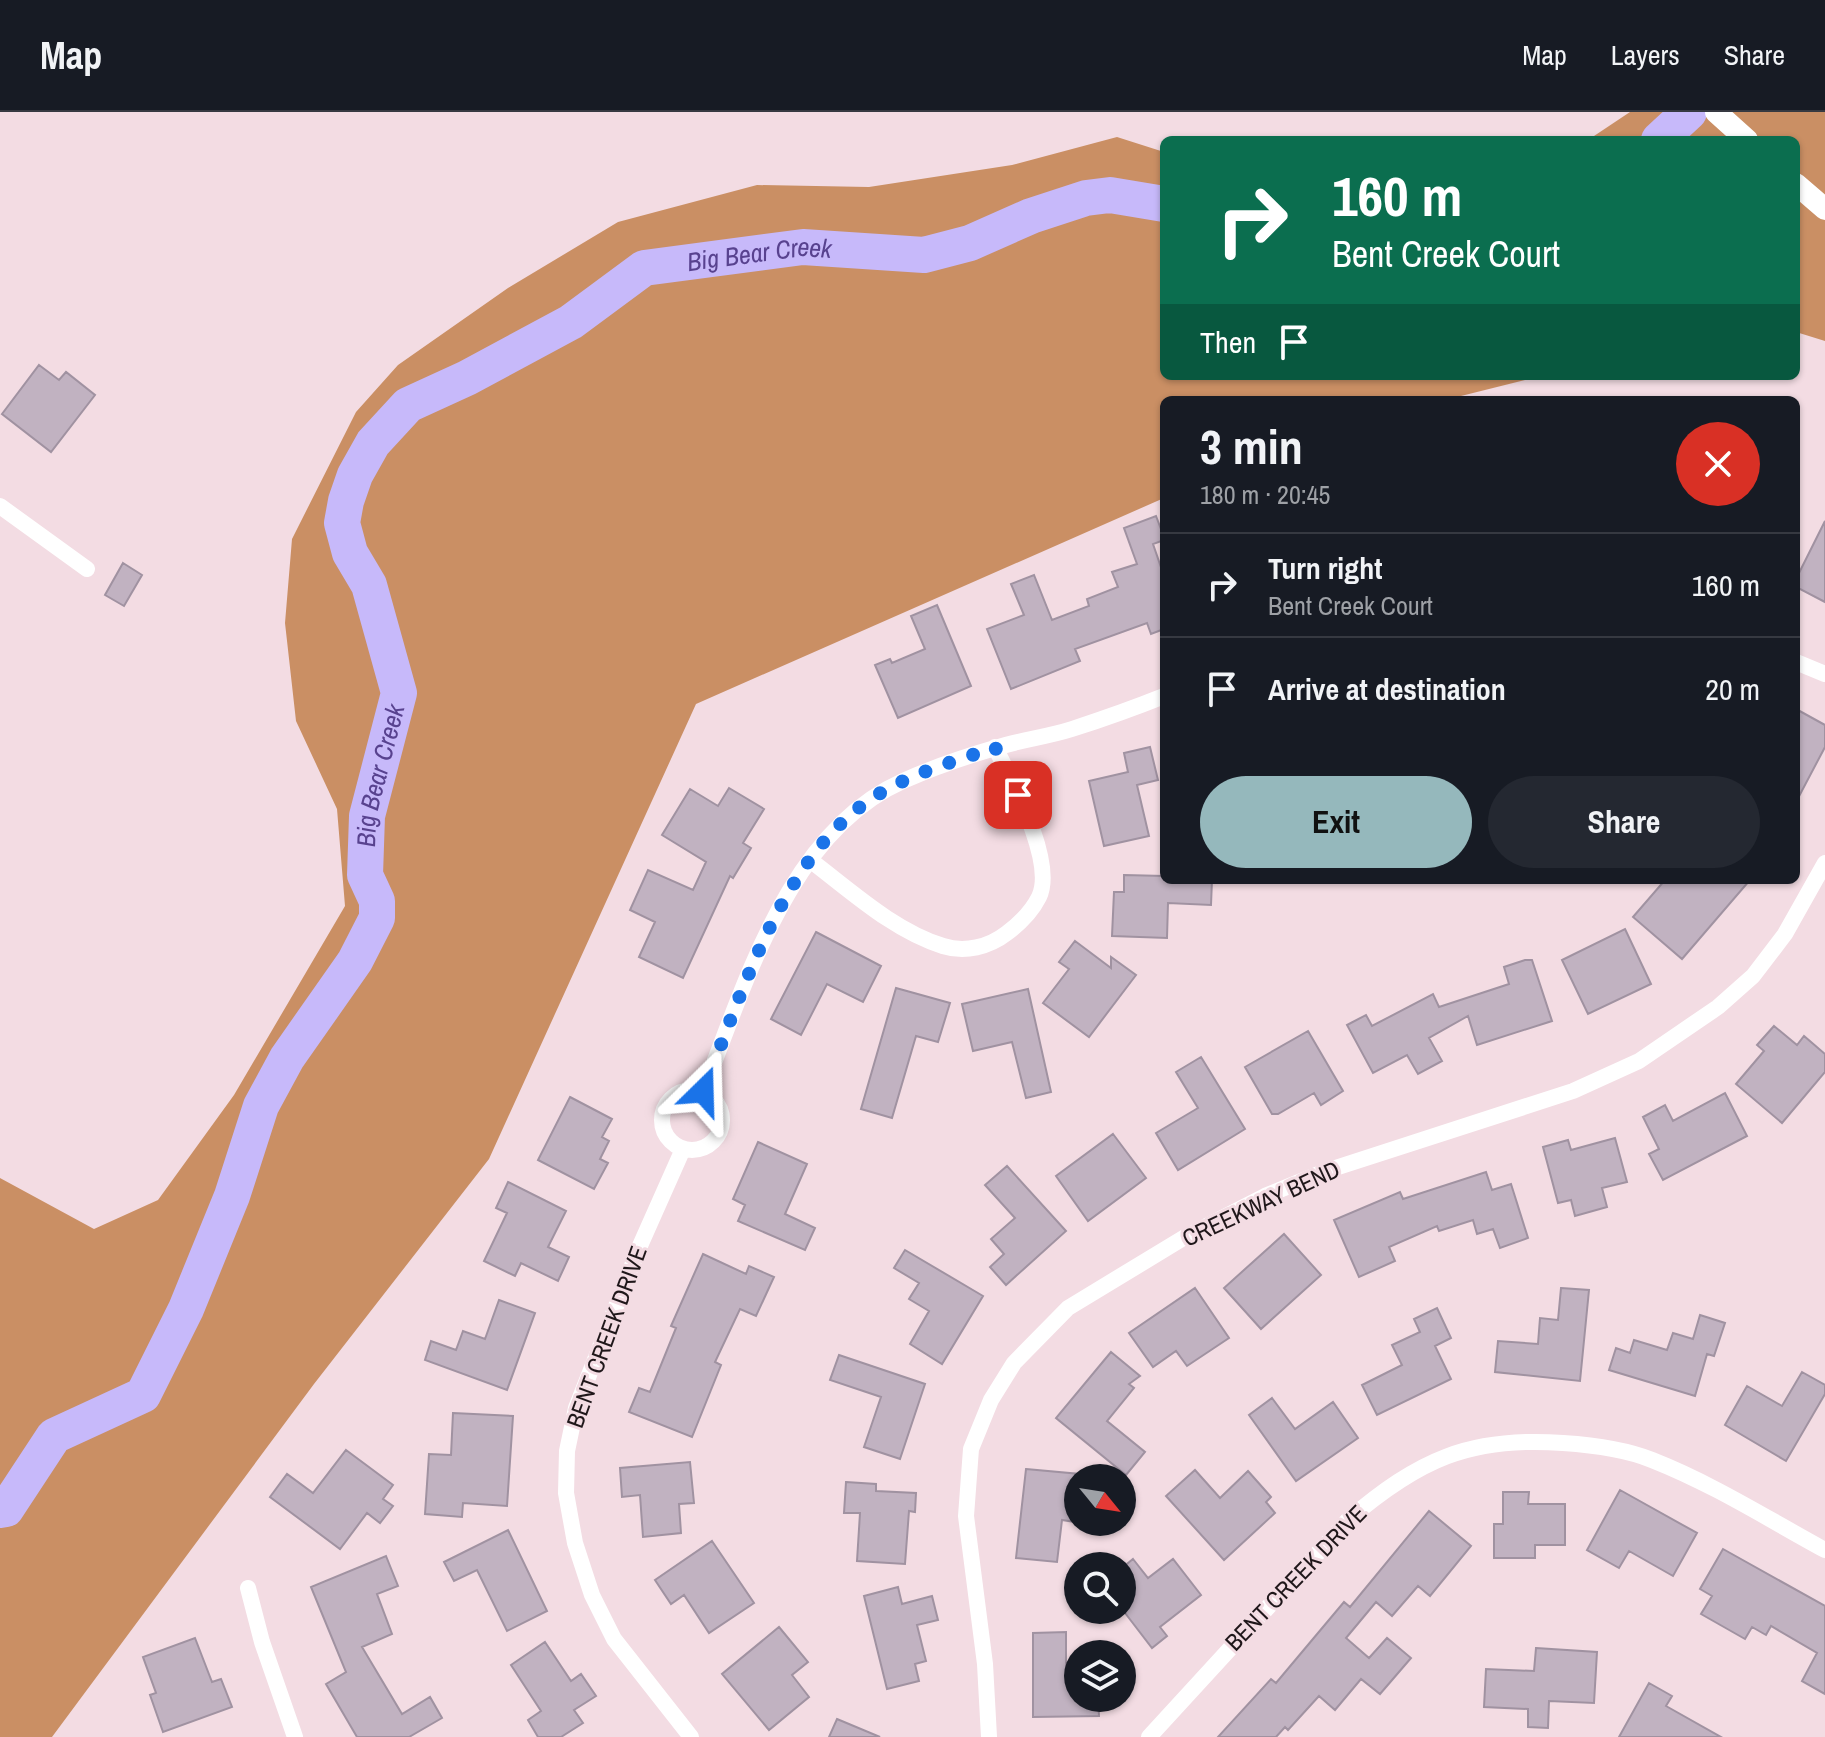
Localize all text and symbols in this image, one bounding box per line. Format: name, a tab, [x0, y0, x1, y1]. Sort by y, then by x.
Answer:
text: Map	[40, 30, 102, 81]
text: Map	[1522, 36, 1567, 74]
text: Layers	[1611, 36, 1680, 74]
text: Share	[1724, 36, 1785, 74]
text: 160 m	[1332, 158, 1462, 233]
icon: right	[1200, 168, 1304, 272]
water label: Big Bear Creek	[685, 229, 834, 279]
text: Bent Creek Court	[1332, 230, 1560, 278]
icon: arrive	[1272, 320, 1316, 364]
text: Then	[1200, 322, 1256, 362]
text: 3 min	[1200, 414, 1303, 479]
button: close	[1676, 422, 1760, 506]
text: 180 m · 20:45	[1200, 477, 1330, 512]
text: Turn right	[1268, 548, 1382, 588]
icon: right	[1200, 563, 1244, 607]
text: 160 m	[1692, 565, 1760, 605]
text: Bent Creek Court	[1268, 588, 1433, 623]
icon: arrive	[1200, 667, 1244, 711]
text: Arrive at destination	[1268, 669, 1506, 709]
text: 20 m	[1705, 669, 1760, 709]
water label: Big Bear Creek	[348, 699, 413, 848]
pin	[984, 761, 1052, 829]
icon: arrive	[996, 773, 1040, 817]
button: Exit	[1200, 776, 1472, 868]
button: Share	[1488, 776, 1760, 868]
position arrow	[661, 1049, 745, 1133]
street label: CREEKWAY BEND	[1177, 1153, 1345, 1254]
street label: BENT CREEK DRIVE	[558, 1241, 654, 1432]
north arrow	[1064, 1464, 1136, 1536]
map controls	[1064, 1464, 1136, 1712]
street label: BENT CREEK DRIVE	[1217, 1497, 1373, 1657]
button: search	[1064, 1552, 1136, 1624]
button: layers	[1064, 1640, 1136, 1712]

